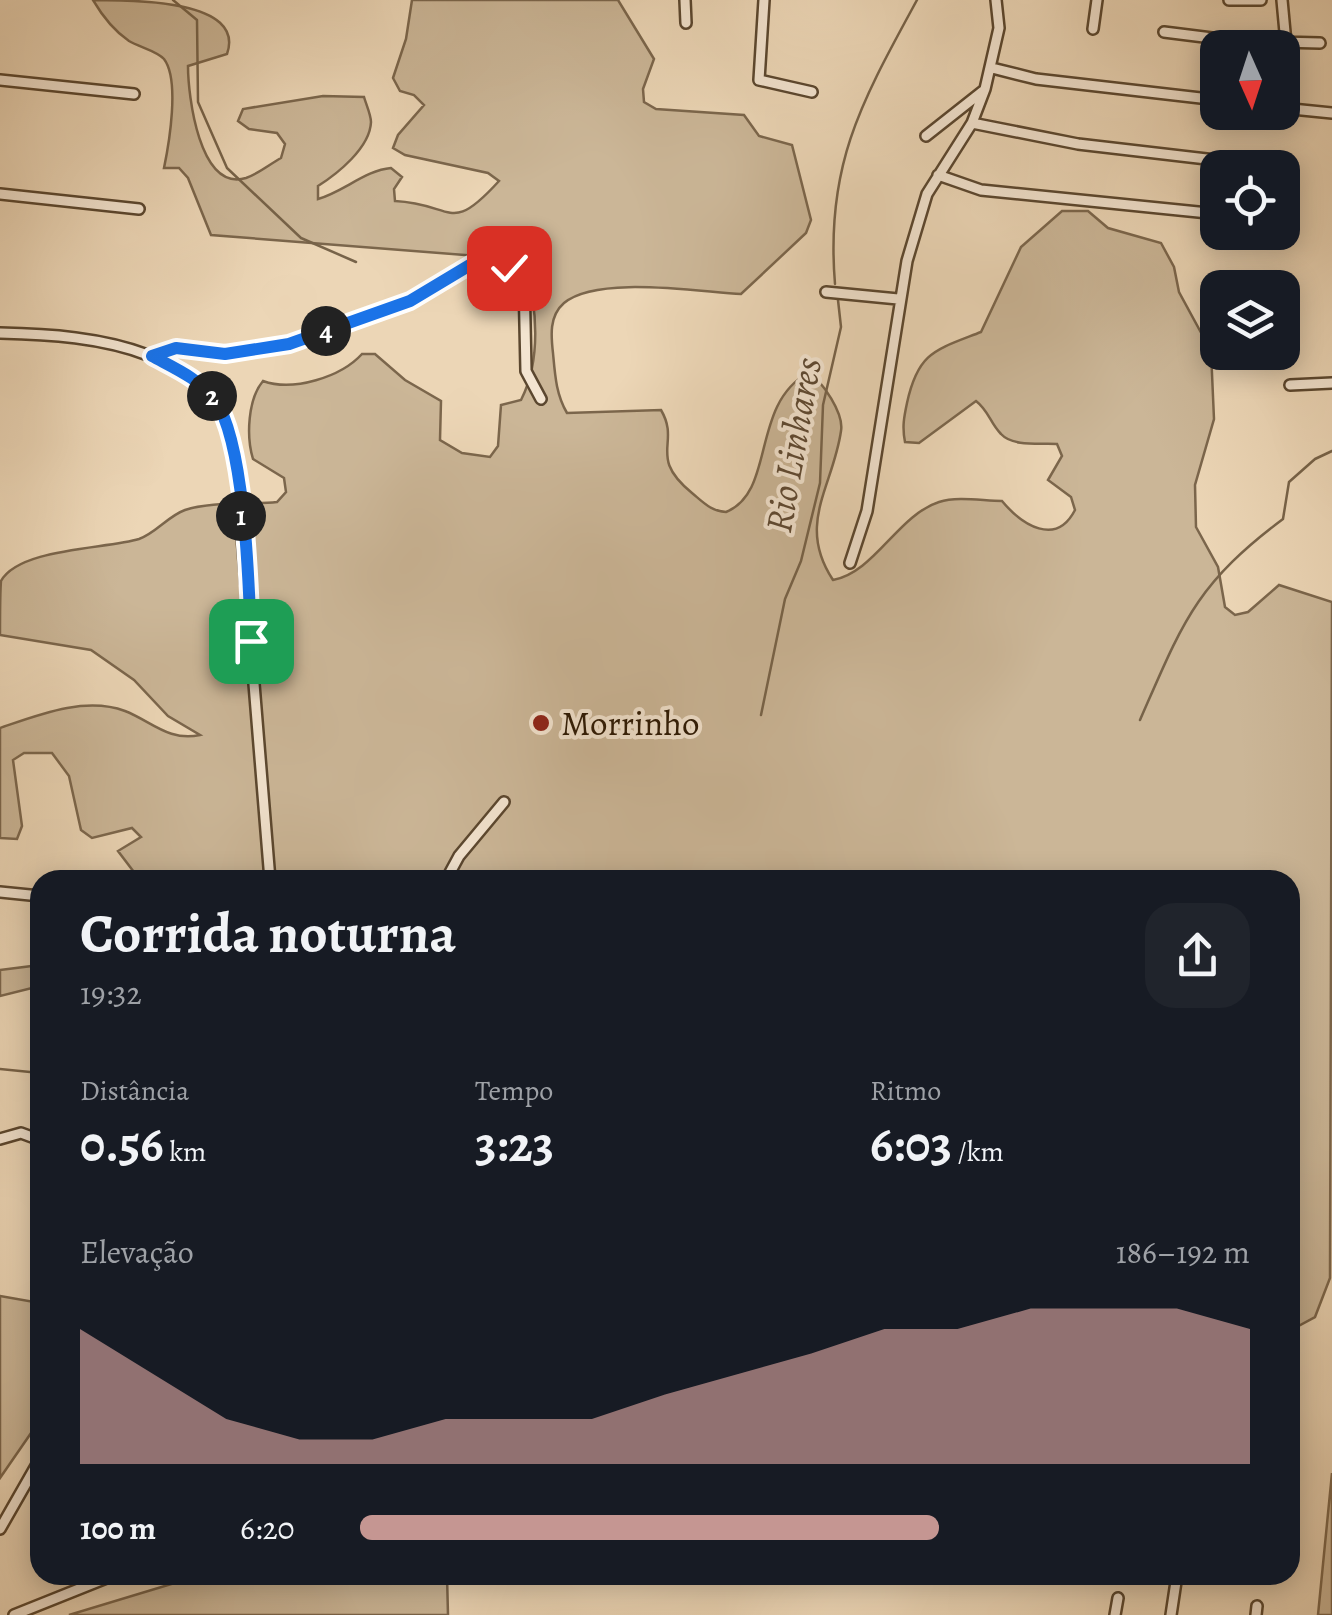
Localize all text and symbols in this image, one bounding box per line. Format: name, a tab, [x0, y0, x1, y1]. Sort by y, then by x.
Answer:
north arrow	[1200, 30, 1300, 130]
map controls	[1200, 30, 1300, 370]
button: locate	[1200, 150, 1300, 250]
pin	[467, 226, 552, 311]
icon: check	[482, 241, 537, 296]
button: layers	[1200, 270, 1300, 370]
pin: 4	[301, 306, 351, 356]
text: 4	[319, 312, 333, 350]
water label: Rio Linhares	[752, 353, 834, 536]
pin: 2	[187, 371, 237, 421]
text: 2	[205, 377, 219, 415]
pin: 1	[216, 491, 266, 541]
text: 1	[236, 497, 246, 535]
pin	[209, 599, 294, 684]
icon: arrive	[224, 614, 279, 669]
place label: Morrinho	[561, 699, 699, 747]
marker: Morrinho	[530, 712, 552, 734]
text: Corrida noturna	[80, 896, 456, 971]
button: share	[1145, 903, 1250, 1008]
text: 19:32	[80, 971, 142, 1015]
text: Distância	[80, 1072, 189, 1110]
text: Tempo	[475, 1072, 553, 1110]
text: Ritmo	[870, 1072, 941, 1110]
text: 0.56	[80, 1110, 164, 1178]
text: 3:23	[475, 1110, 554, 1178]
text: 6:03	[870, 1110, 952, 1178]
text: km	[164, 1133, 206, 1171]
text: /km	[952, 1133, 1004, 1171]
text: Elevação	[80, 1230, 194, 1274]
text: 186–192 m	[1116, 1230, 1250, 1274]
text: 100 m	[80, 1506, 156, 1550]
text: 6:20	[240, 1506, 295, 1550]

